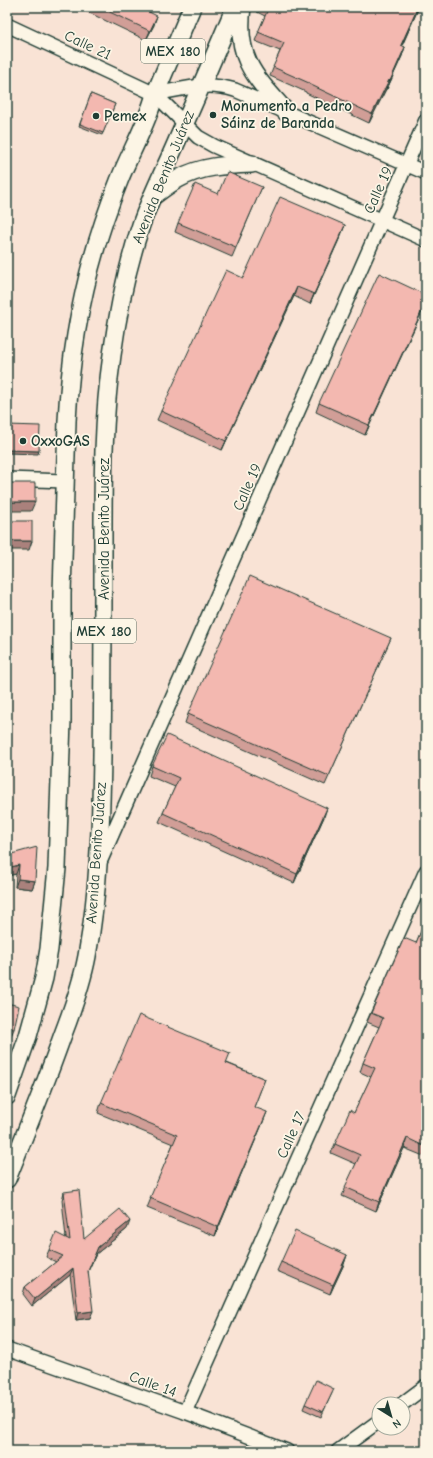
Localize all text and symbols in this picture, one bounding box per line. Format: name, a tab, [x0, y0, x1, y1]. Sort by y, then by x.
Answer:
street label: Calle 21	[62, 26, 114, 64]
road number: MEX 180	[141, 39, 205, 63]
place label: Monumento a Pedro Sáinz de Baranda	[221, 97, 352, 132]
place label: Pemex	[104, 107, 147, 125]
street label: Avenida Benito Juárez	[128, 107, 198, 246]
marker: Monumento a Pedro Sáinz de Baranda	[208, 110, 218, 120]
marker: Pemex	[91, 111, 101, 121]
street label: Calle 19	[360, 163, 396, 216]
place label: OxxoGAS	[31, 432, 90, 450]
marker: OxxoGAS	[18, 436, 28, 446]
street label: Avenida Benito Juárez	[95, 458, 113, 600]
street label: Calle 19	[229, 460, 265, 513]
road number: MEX 180	[72, 619, 136, 643]
street label: Avenida Benito Juárez	[82, 781, 110, 924]
street label: Calle 17	[273, 1109, 309, 1161]
street label: Calle 14	[127, 1367, 179, 1401]
north arrow	[371, 1396, 411, 1436]
text: N	[390, 1416, 403, 1431]

